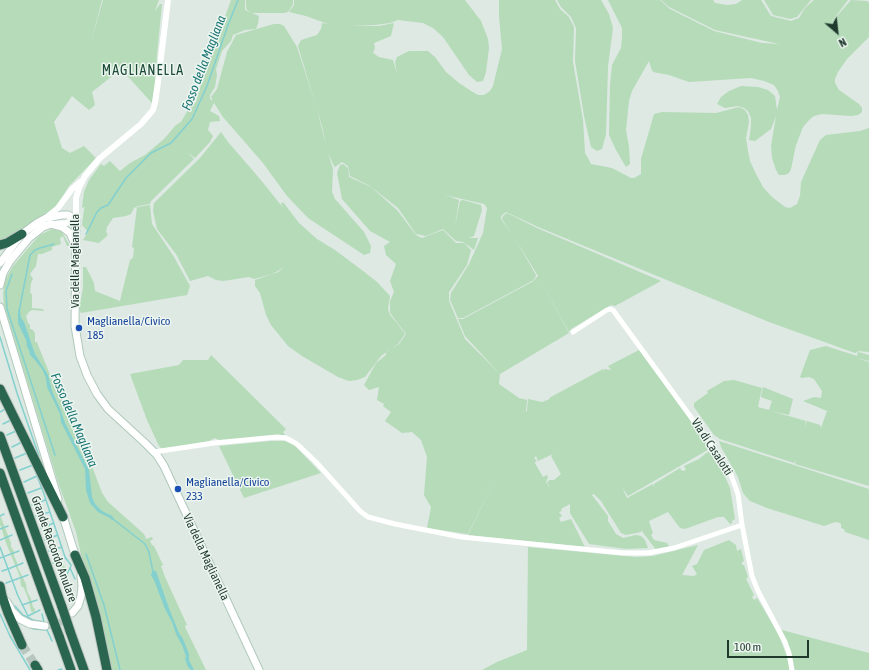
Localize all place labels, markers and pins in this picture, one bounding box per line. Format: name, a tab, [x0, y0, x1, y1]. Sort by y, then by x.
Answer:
place label: Maglianella/Civico 185	[87, 314, 171, 342]
marker: Maglianella/Civico 185	[74, 323, 84, 333]
place label: Maglianella/Civico 233	[186, 475, 270, 503]
marker: Maglianella/Civico 233	[173, 484, 183, 494]

